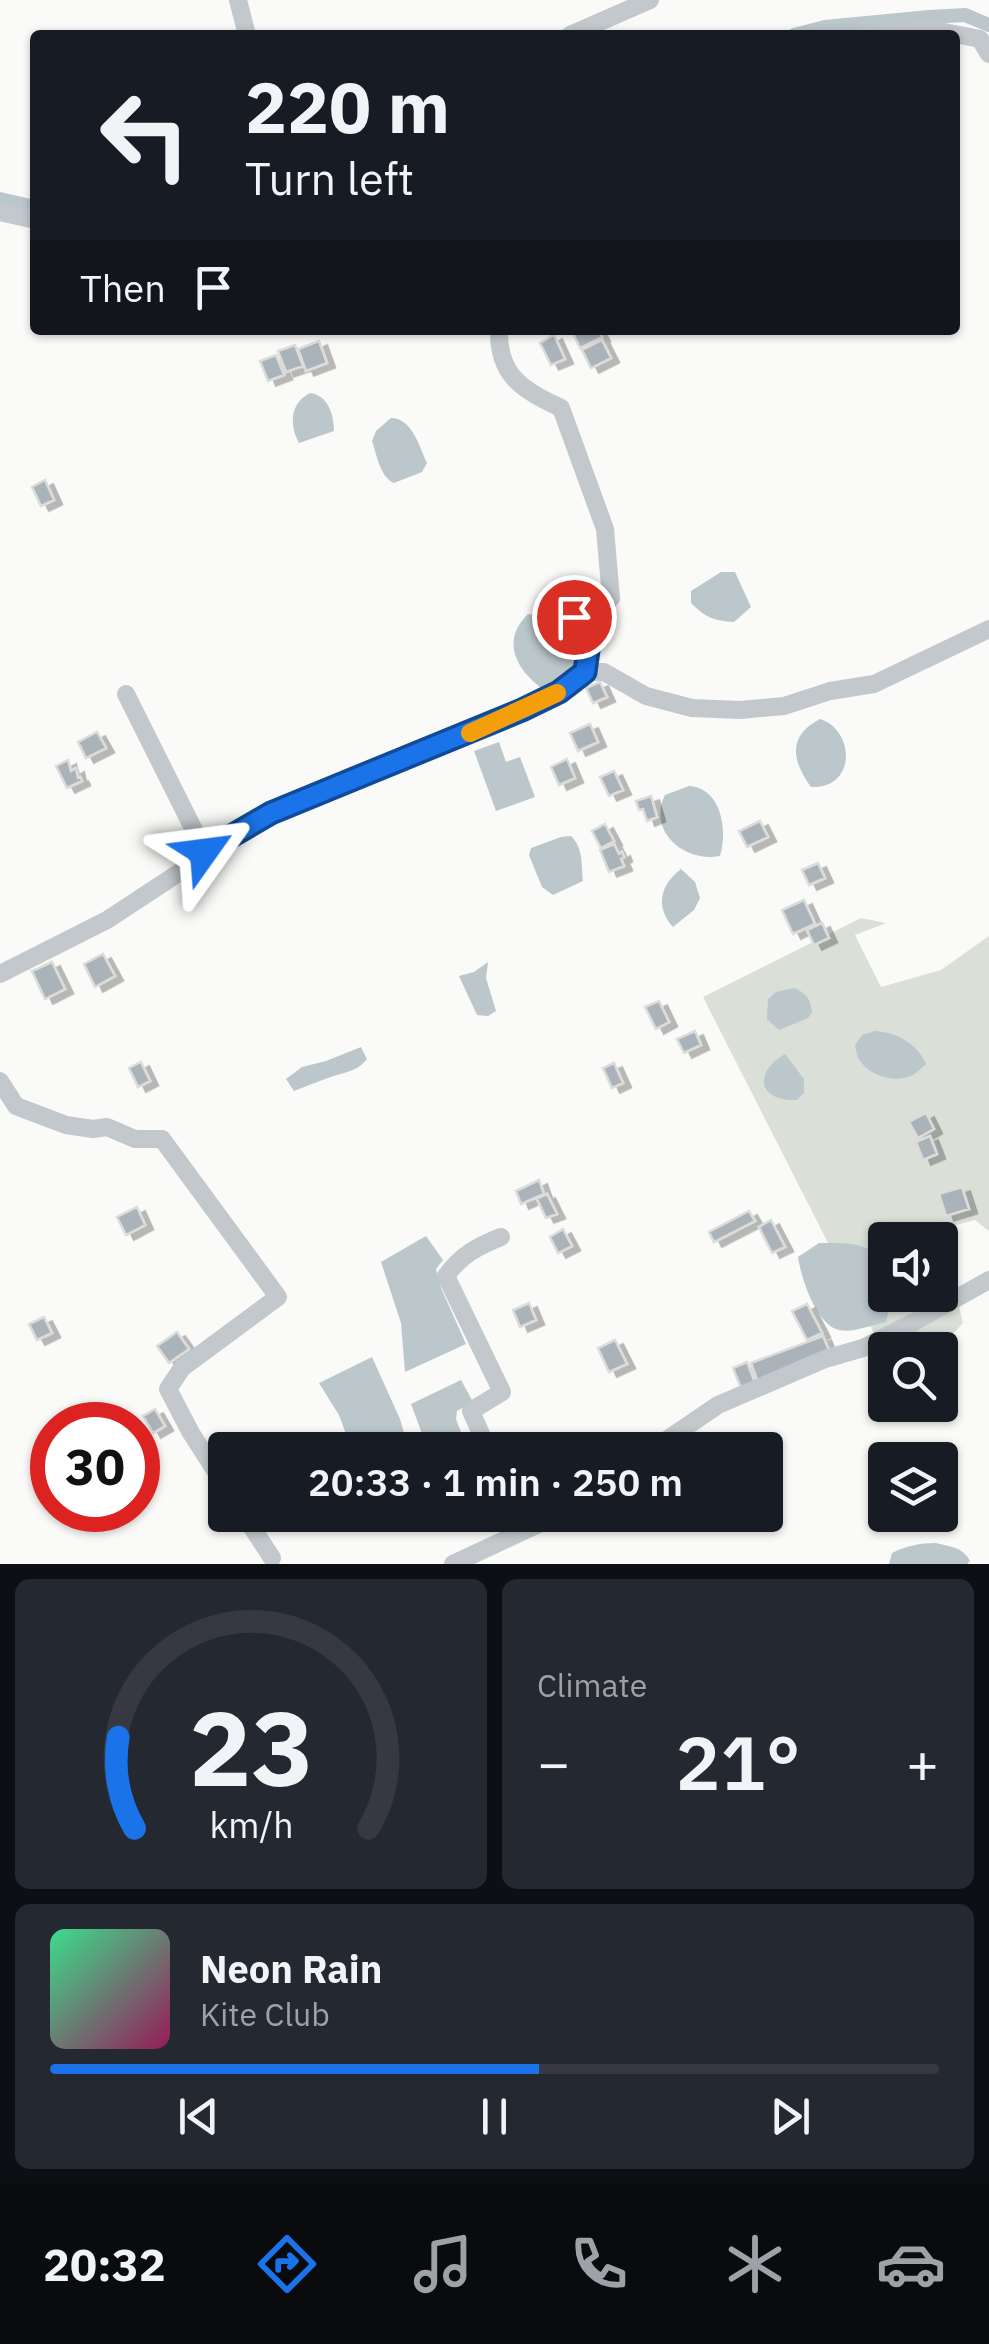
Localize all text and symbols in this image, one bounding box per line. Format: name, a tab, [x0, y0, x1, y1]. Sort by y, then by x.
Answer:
text: 220 m	[245, 61, 450, 152]
icon: left	[80, 70, 210, 200]
text: Turn left	[245, 149, 414, 207]
icon: arrive	[186, 260, 241, 315]
text: Then	[80, 263, 166, 312]
pin	[532, 575, 617, 660]
icon: arrive	[547, 590, 602, 645]
position arrow	[152, 800, 256, 904]
map controls	[868, 1222, 958, 1532]
button: sound	[868, 1222, 958, 1312]
button: search	[868, 1332, 958, 1422]
speed limit sign: 30	[30, 1402, 160, 1532]
button: layers	[868, 1442, 958, 1532]
text: 20:33 · 1 min · 250 m	[308, 1457, 683, 1506]
text: Climate	[537, 1664, 647, 1706]
text: 23	[189, 1679, 313, 1815]
text: 21°	[675, 1713, 801, 1811]
text: −	[537, 1727, 570, 1798]
text: +	[906, 1727, 939, 1798]
text: km/h	[209, 1801, 293, 1848]
text: Neon Rain	[200, 1944, 382, 1993]
text: Kite Club	[200, 1993, 330, 2035]
icon: previous	[171, 2089, 226, 2144]
icon: pause	[467, 2089, 522, 2144]
icon: next	[763, 2089, 818, 2144]
icon: directions	[252, 2229, 322, 2299]
icon: music	[408, 2229, 478, 2299]
icon: phone	[564, 2229, 634, 2299]
icon: climate	[720, 2229, 790, 2299]
icon: car	[876, 2229, 946, 2299]
text: 20:32	[43, 2235, 166, 2293]

